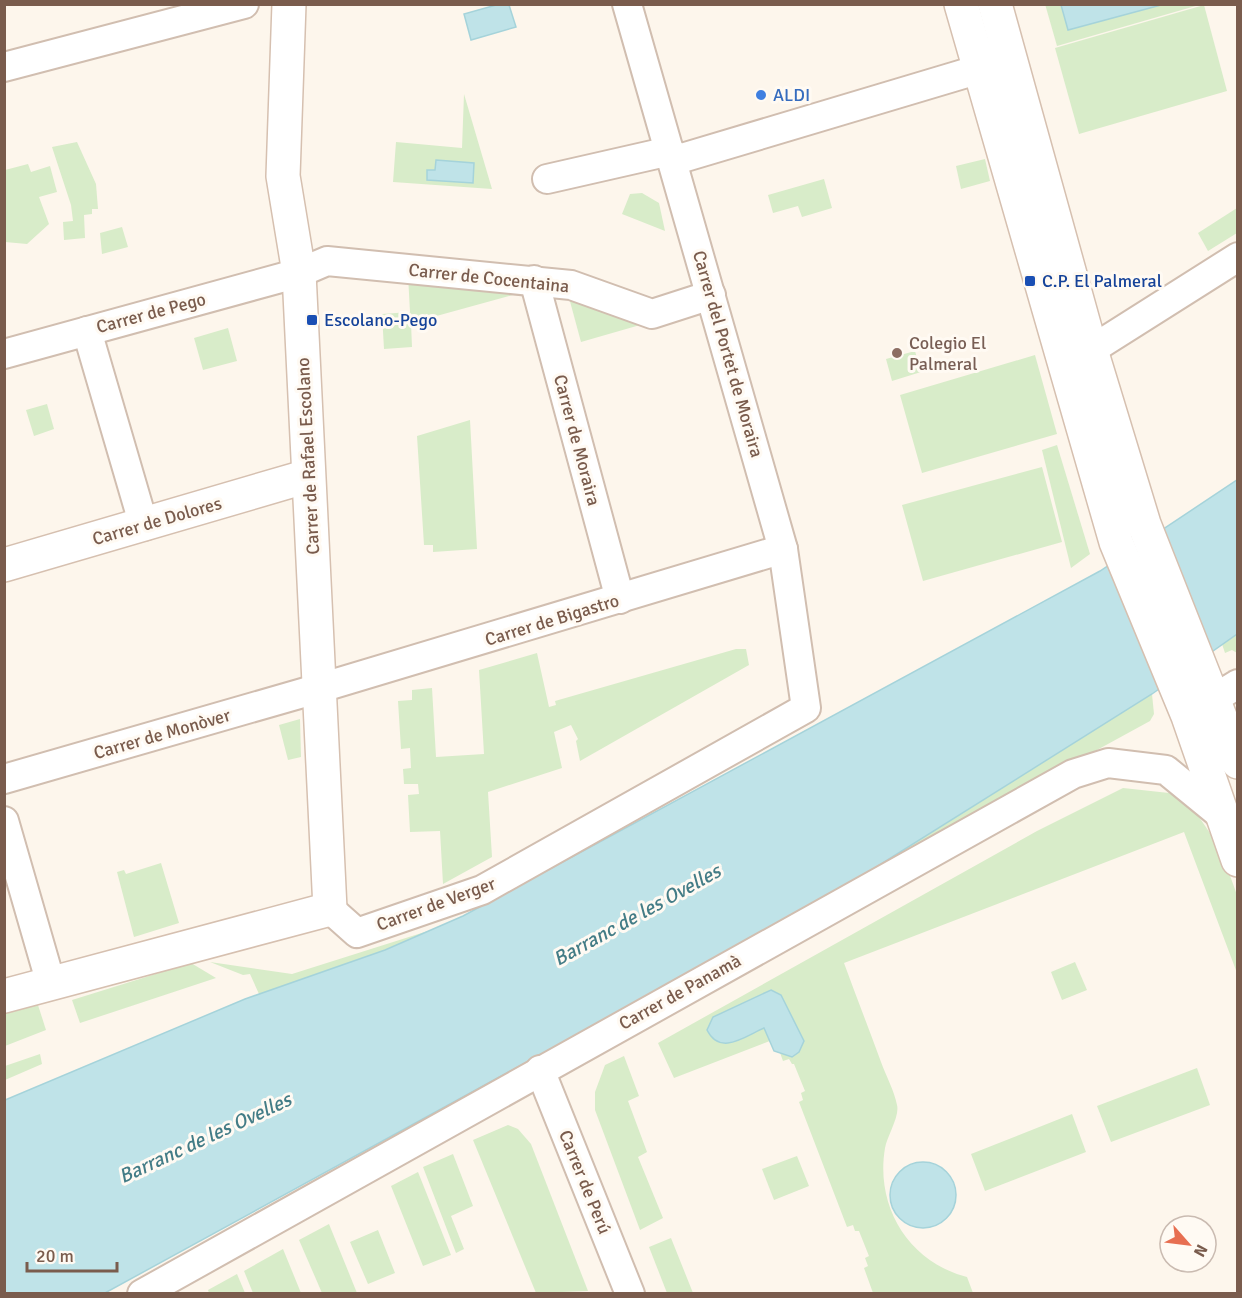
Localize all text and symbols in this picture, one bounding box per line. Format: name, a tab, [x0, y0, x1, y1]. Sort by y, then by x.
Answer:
place label: ALDI	[773, 84, 810, 106]
marker: ALDI	[754, 88, 768, 102]
street label: Carrer del Portet de Moraira	[688, 248, 768, 460]
street label: Carrer de Cocentaina	[408, 259, 570, 297]
place label: C.P. El Palmeral	[1042, 270, 1162, 292]
marker: C.P. El Palmeral	[1023, 274, 1037, 288]
street label: Carrer de Pego	[94, 288, 208, 338]
place label: Escolano-Pego	[324, 309, 437, 331]
marker: Escolano-Pego	[305, 313, 319, 327]
place label: Colegio El Palmeral	[909, 332, 986, 375]
marker: Colegio El Palmeral	[890, 346, 904, 360]
street label: Carrer de Rafael Escolano	[292, 357, 324, 555]
street label: Carrer de Moraira	[549, 372, 605, 508]
street label: Carrer de Dolores	[90, 492, 224, 550]
street label: Carrer de Bigastro	[482, 589, 622, 651]
street label: Carrer de Monòver	[91, 704, 233, 764]
water label: Barranc de les Ovelles	[549, 857, 727, 971]
street label: Carrer de Verger	[374, 872, 499, 936]
street label: Carrer de Panamà	[615, 949, 745, 1035]
water label: Barranc de les Ovelles	[115, 1086, 297, 1189]
street label: Carrer de Perú	[554, 1127, 616, 1237]
north arrow	[1158, 1214, 1218, 1274]
scale bar	[27, 1235, 117, 1273]
text: N	[1189, 1241, 1212, 1260]
text: 20 m	[36, 1245, 74, 1267]

